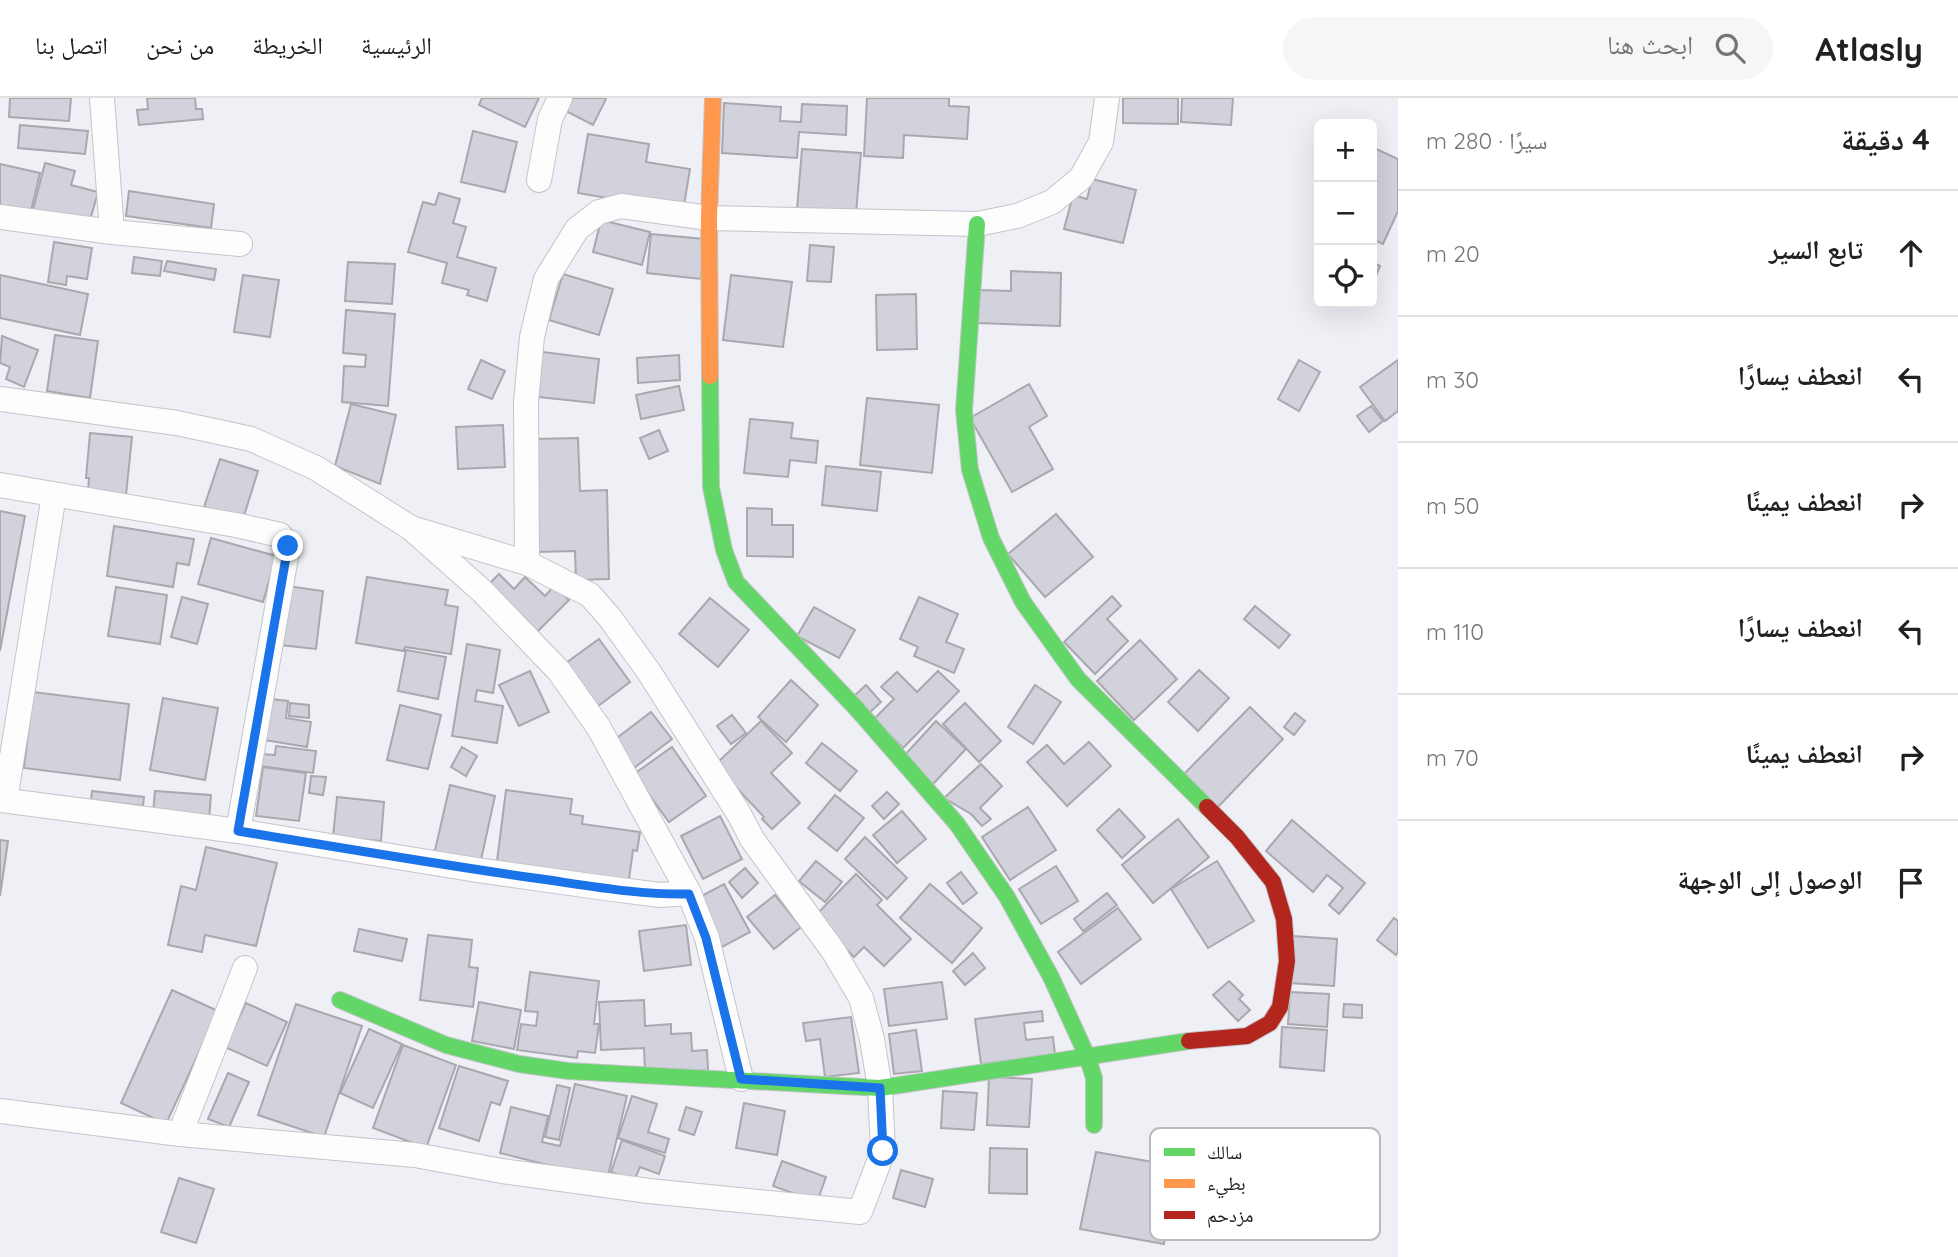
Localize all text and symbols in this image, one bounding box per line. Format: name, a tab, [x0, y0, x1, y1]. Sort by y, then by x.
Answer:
search box	[1283, 17, 1773, 80]
text: ابحث هنا	[1607, 28, 1693, 61]
text: Atlasly	[1815, 28, 1923, 69]
icon: search	[1711, 29, 1749, 67]
text: اتصل بنا	[35, 30, 108, 60]
text: من نحن	[146, 30, 214, 60]
text: الخريطة	[252, 30, 323, 60]
text: الرئيسية	[361, 30, 432, 60]
map controls	[1314, 119, 1377, 308]
button: +	[1314, 119, 1377, 182]
text: 4 دقيقة	[1841, 120, 1930, 158]
text: سيرًا · 280 m	[1426, 126, 1547, 155]
button: −	[1314, 182, 1377, 245]
text: تابع السير	[1769, 233, 1863, 266]
icon: ahead	[1892, 234, 1930, 272]
text: 20 m	[1426, 239, 1480, 268]
button: locate	[1314, 245, 1377, 308]
text: انعطف يسارًا	[1738, 359, 1863, 392]
icon: left	[1892, 360, 1930, 398]
text: 30 m	[1426, 365, 1479, 394]
text: انعطف يمينًا	[1745, 485, 1863, 518]
icon: right	[1892, 486, 1930, 524]
text: 50 m	[1426, 491, 1480, 520]
route end	[272, 530, 303, 561]
text: انعطف يسارًا	[1738, 611, 1863, 644]
icon: left	[1892, 612, 1930, 650]
text: 110 m	[1426, 617, 1484, 646]
text: انعطف يمينًا	[1745, 737, 1863, 770]
icon: right	[1892, 738, 1930, 776]
text: 70 m	[1426, 743, 1479, 772]
text: الوصول إلى الوجهة	[1677, 863, 1863, 896]
icon: arrive	[1892, 864, 1930, 902]
legend	[1150, 1128, 1380, 1240]
route start	[867, 1135, 898, 1166]
text: سالك	[1207, 1140, 1242, 1164]
text: بطيء	[1207, 1171, 1246, 1199]
text: مزدحم	[1207, 1203, 1253, 1228]

